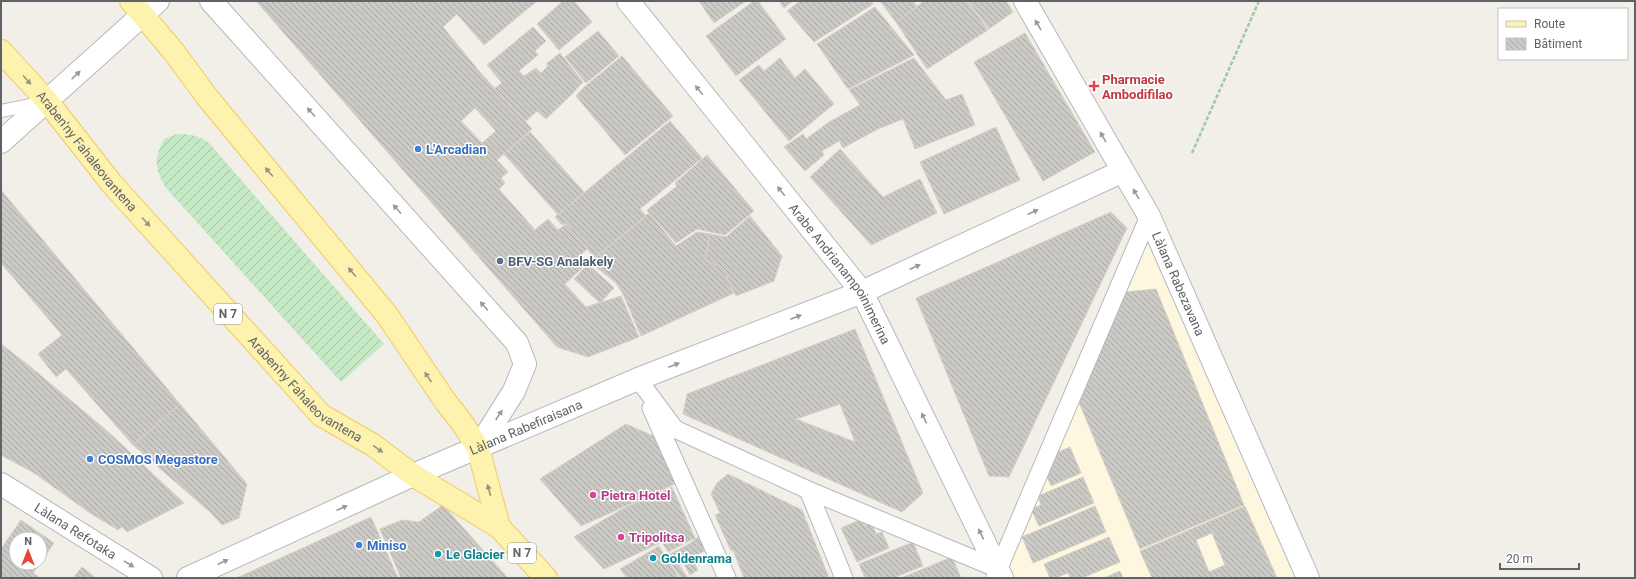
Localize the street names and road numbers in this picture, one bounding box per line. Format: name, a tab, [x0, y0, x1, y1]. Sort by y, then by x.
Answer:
street label: Araben'ny Fahaleovantena	[33, 88, 140, 215]
street label: Arabe Andrianampoinimerina	[786, 200, 893, 347]
street label: Làlana Rabezavana	[1149, 229, 1208, 338]
road number: N 7	[214, 304, 242, 324]
street label: Araben'ny Fahaleovantena	[245, 333, 365, 445]
street label: Làlana Rabefiraisana	[467, 397, 584, 458]
street label: Làlana Refotaka	[32, 500, 119, 562]
road number: N 7	[508, 543, 536, 563]

